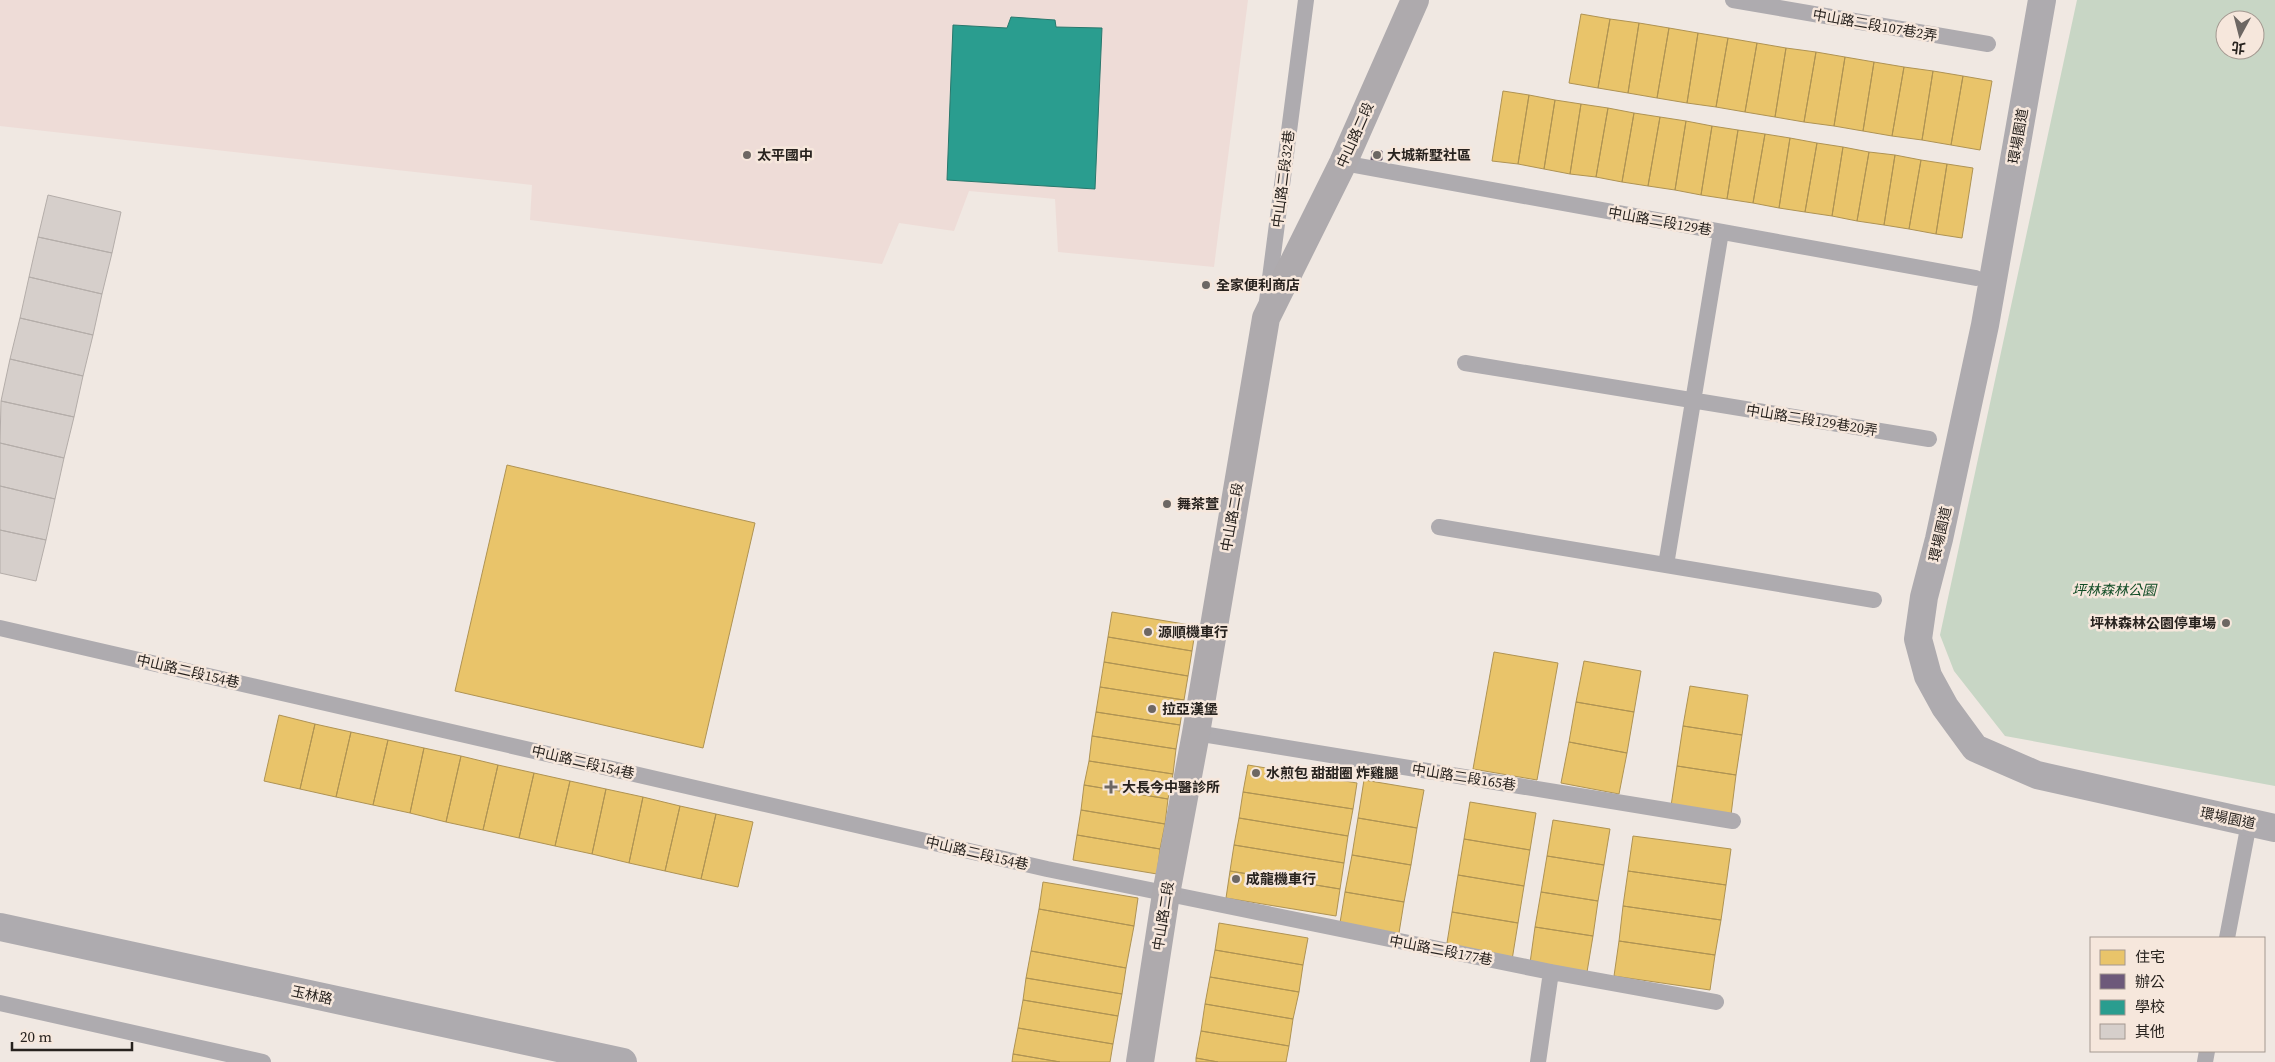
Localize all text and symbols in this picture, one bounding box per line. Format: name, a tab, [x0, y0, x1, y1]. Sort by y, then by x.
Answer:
street label: 中山路二段107巷2弄	[1811, 4, 1939, 46]
north arrow	[2215, 10, 2265, 60]
text: 北	[2230, 37, 2247, 59]
street label: 中山路二段	[1332, 99, 1378, 171]
street label: 環場園道	[2003, 107, 2033, 165]
street label: 中山路二段32巷	[1267, 129, 1299, 229]
place label: 太平國中	[757, 145, 813, 165]
place label: 大城新墅社區	[1387, 145, 1471, 165]
marker: 太平國中	[741, 149, 753, 161]
marker: 大城新墅社區	[1371, 149, 1383, 161]
street label: 中山路二段129巷	[1607, 202, 1713, 240]
place label: 全家便利商店	[1216, 275, 1300, 295]
marker: 全家便利商店	[1200, 279, 1212, 291]
street label: 中山路二段129巷20弄	[1745, 400, 1879, 440]
street label: 中山路二段	[1216, 481, 1248, 553]
place label: 舞茶萱	[1177, 494, 1219, 514]
marker: 舞茶萱	[1161, 498, 1173, 510]
street label: 環場園道	[1924, 504, 1956, 564]
park label: 坪林森林公園	[2072, 580, 2158, 600]
place label: 坪林森林公園停車場	[2090, 613, 2216, 633]
marker: 坪林森林公園停車場	[2220, 617, 2232, 629]
place label: 源順機車行	[1158, 622, 1228, 642]
marker: 源順機車行	[1142, 626, 1154, 638]
street label: 中山路二段154巷	[135, 649, 241, 693]
place label: 拉亞漢堡	[1162, 699, 1218, 719]
marker: 拉亞漢堡	[1146, 703, 1158, 715]
street label: 中山路二段154巷	[530, 740, 636, 784]
street label: 中山路二段165巷	[1411, 759, 1517, 795]
place label: 水煎包 甜甜圈 炸雞腿	[1266, 763, 1399, 783]
marker: 水煎包 甜甜圈 炸雞腿	[1250, 767, 1262, 779]
place label: 大長今中醫診所	[1122, 777, 1220, 797]
marker: 大長今中醫診所	[1104, 780, 1118, 794]
street label: 環場園道	[2199, 802, 2257, 834]
street label: 中山路二段154巷	[924, 831, 1030, 875]
place label: 成龍機車行	[1246, 869, 1316, 889]
marker: 成龍機車行	[1230, 873, 1242, 885]
street label: 中山路二段	[1148, 880, 1178, 952]
street label: 中山路二段177巷	[1388, 930, 1494, 970]
legend	[2090, 937, 2265, 1052]
text: 住宅	[2135, 946, 2165, 967]
text: 辦公	[2135, 971, 2165, 992]
street label: 玉林路	[289, 981, 335, 1009]
text: 學校	[2135, 996, 2165, 1017]
scale bar	[12, 1020, 132, 1052]
text: 其他	[2135, 1021, 2165, 1042]
text: 20 m	[20, 1026, 52, 1047]

